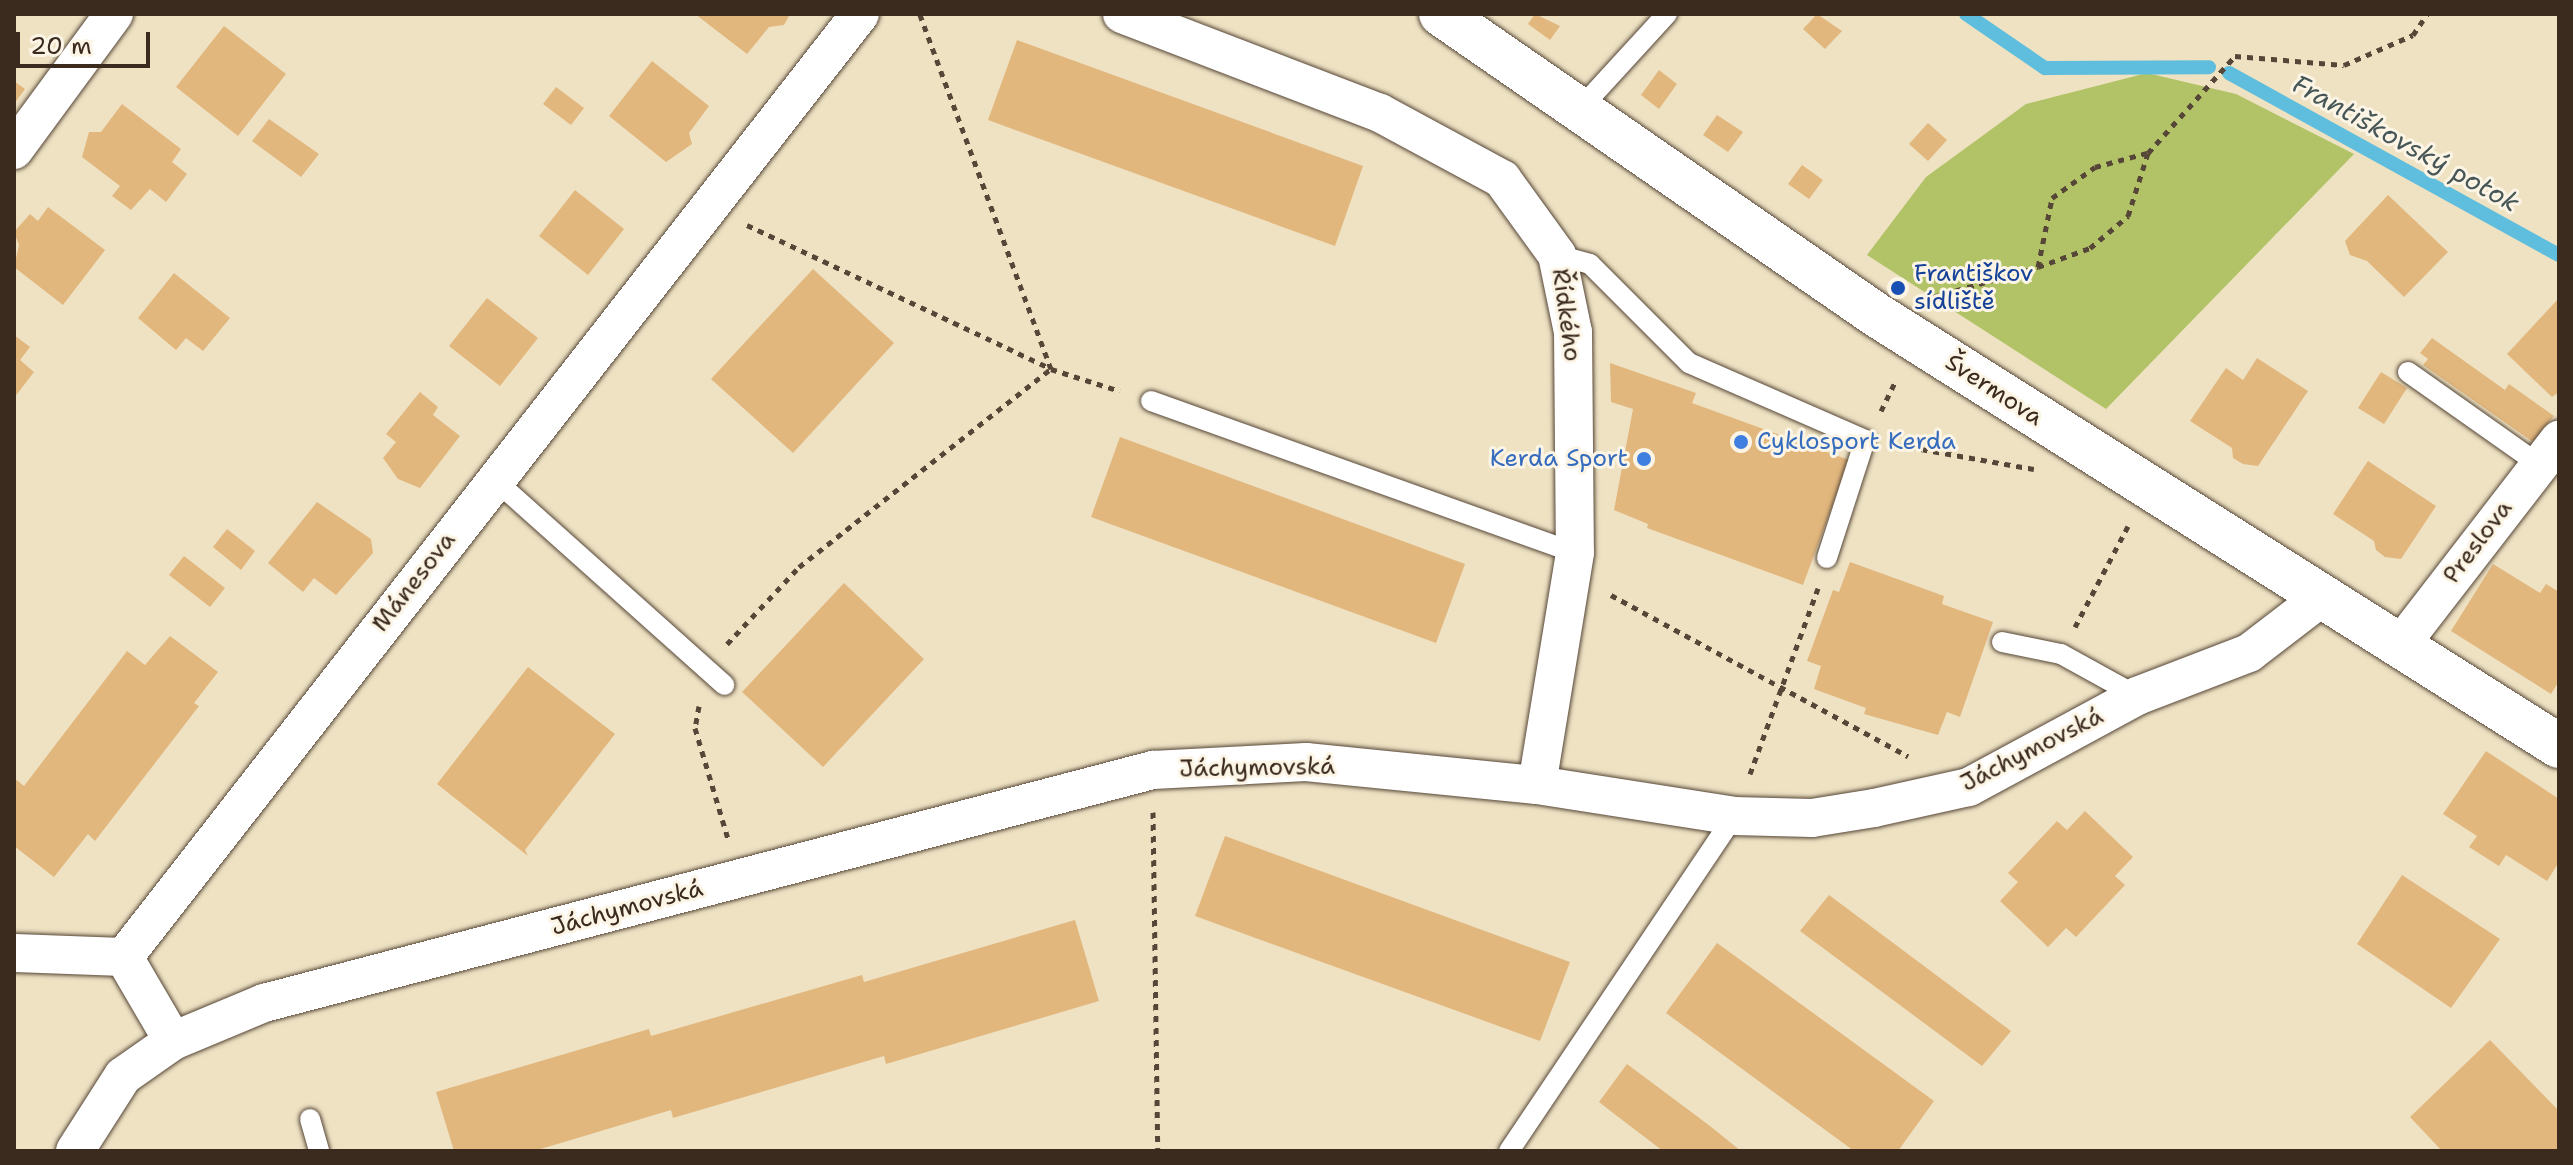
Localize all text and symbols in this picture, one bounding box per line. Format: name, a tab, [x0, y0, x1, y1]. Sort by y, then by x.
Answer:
scale bar	[20, 16, 154, 66]
text: 20 m	[30, 30, 92, 62]
water label: Františkovský potok	[2287, 68, 2525, 218]
place label: Františkov sídliště	[1914, 260, 2033, 316]
street label: Řídkého	[1545, 267, 1587, 363]
marker: Františkov sídliště	[1889, 279, 1907, 297]
street label: Švermova	[1940, 348, 2048, 432]
place label: Cyklosport Kerda	[1757, 428, 1956, 456]
marker: Cyklosport Kerda	[1732, 433, 1750, 451]
place label: Kerda Sport	[1490, 445, 1628, 473]
marker: Kerda Sport	[1635, 450, 1653, 468]
street label: Preslova	[2437, 495, 2519, 589]
street label: Mánesova	[366, 526, 462, 638]
street label: Jáchymovská	[1956, 702, 2108, 798]
street label: Jáchymovská	[1179, 752, 1335, 784]
street label: Jáchymovská	[548, 874, 706, 942]

